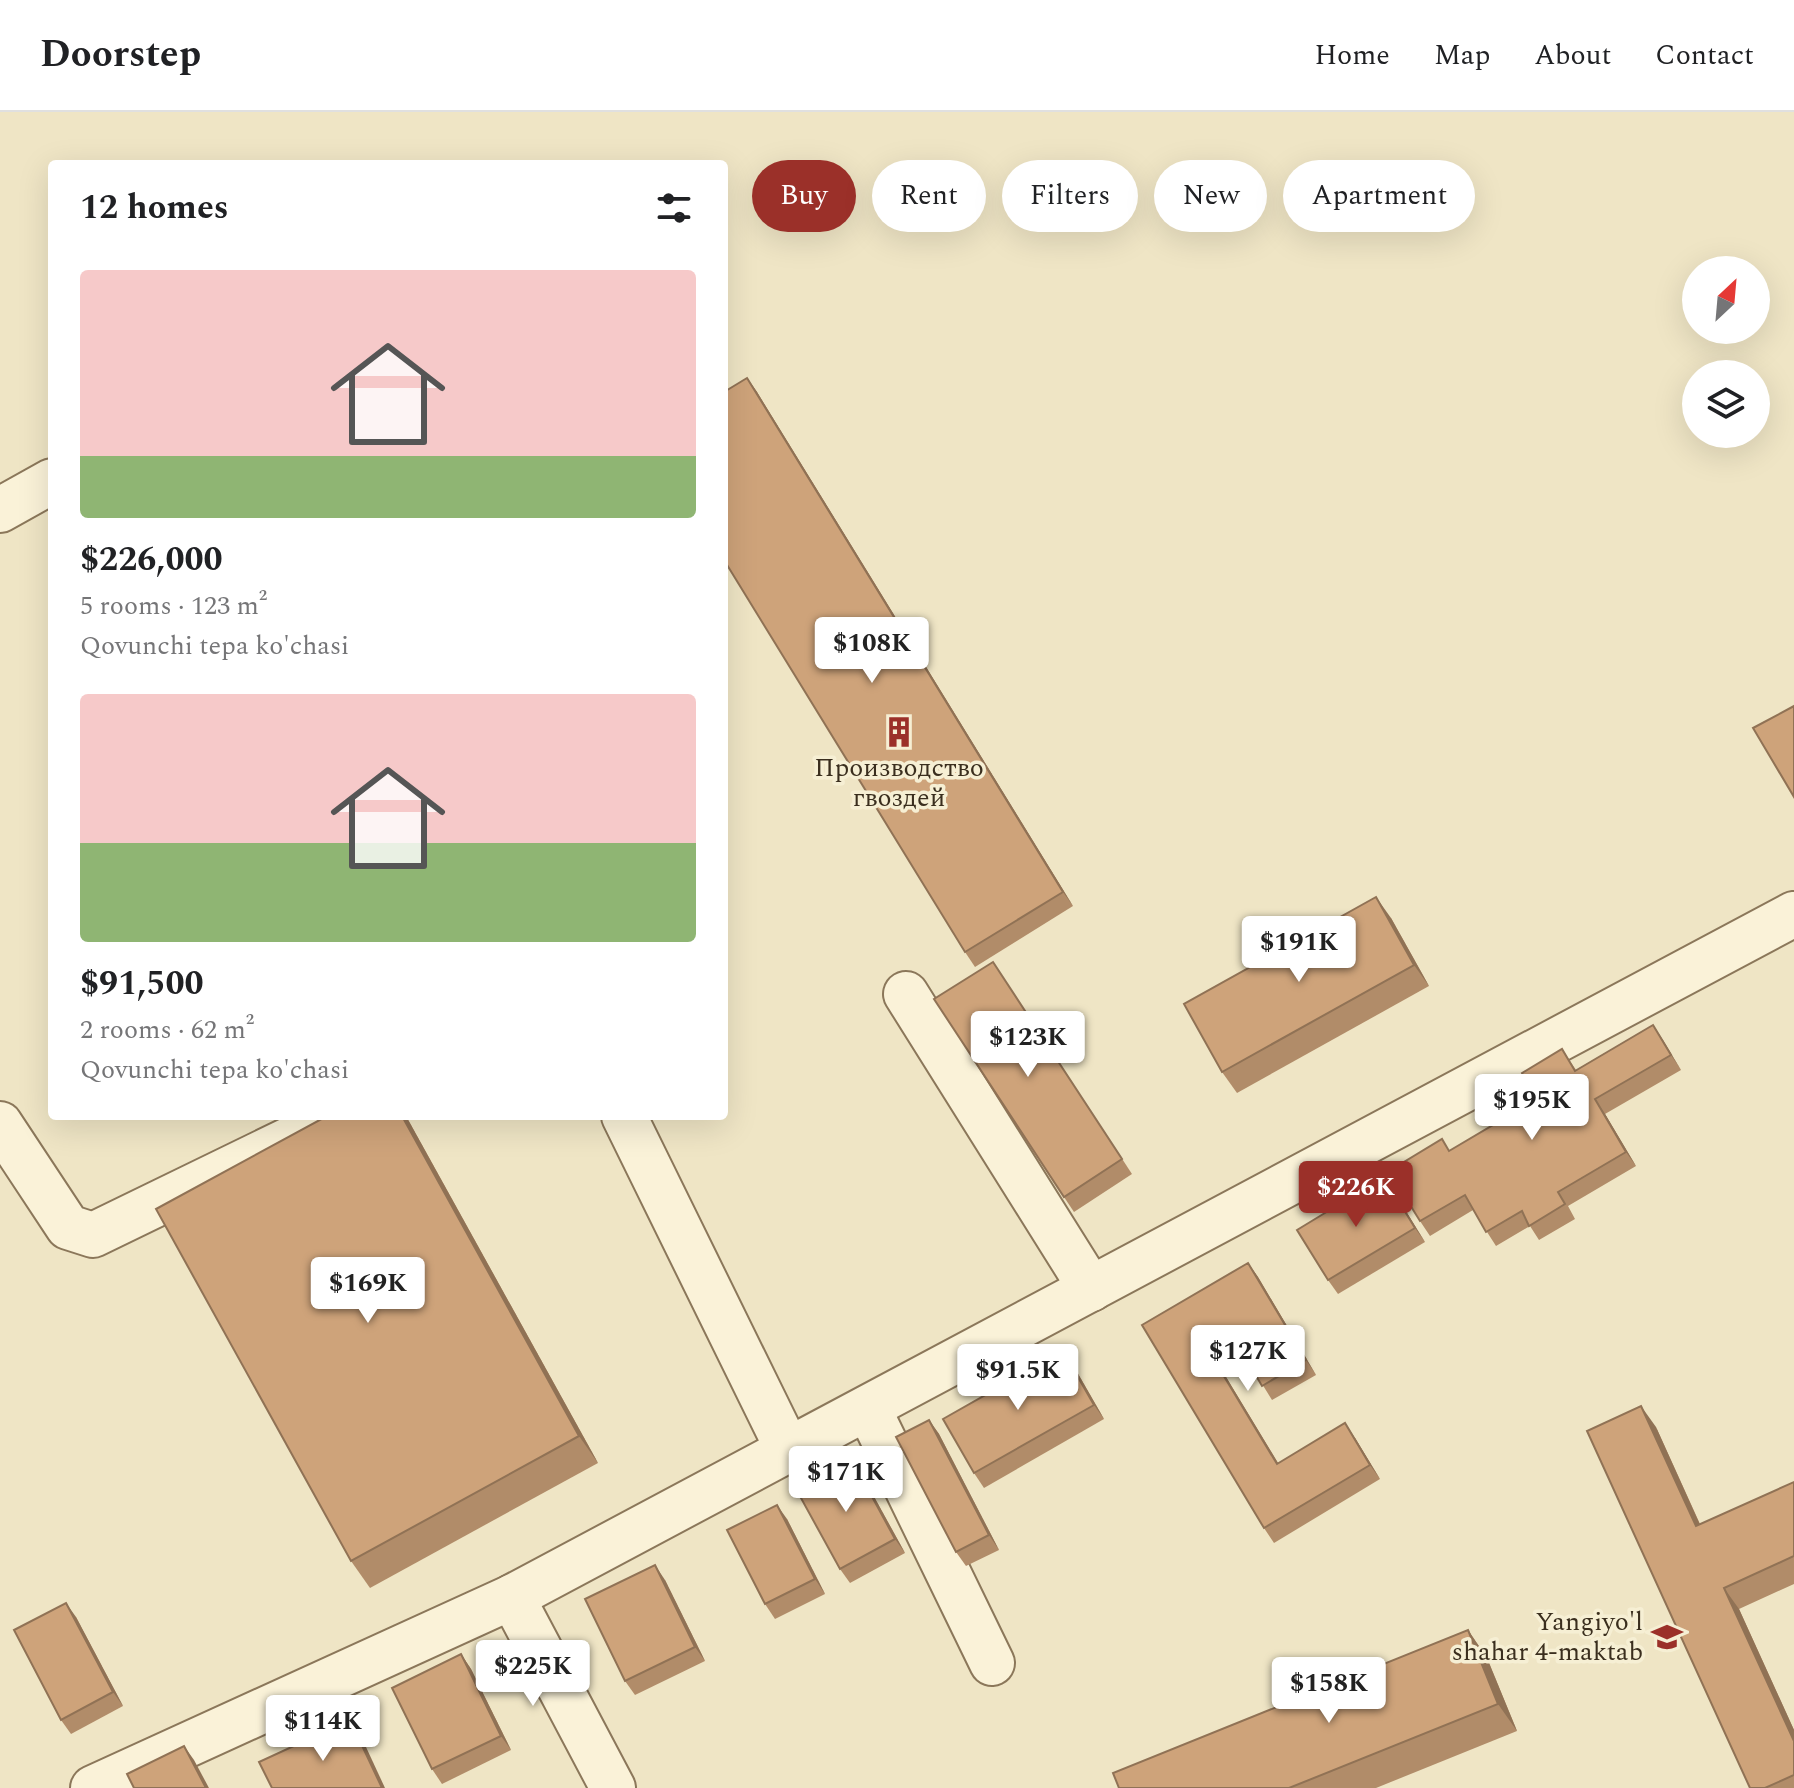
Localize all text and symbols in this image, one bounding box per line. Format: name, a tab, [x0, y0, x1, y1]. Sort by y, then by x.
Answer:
text: Doorstep	[40, 26, 201, 84]
text: Home	[1314, 34, 1390, 77]
text: Map	[1434, 34, 1490, 77]
text: About	[1534, 34, 1611, 77]
text: Contact	[1655, 34, 1754, 77]
chip: Buy	[752, 160, 856, 232]
chip: Rent	[872, 160, 986, 232]
chip: Filters	[1002, 160, 1138, 232]
chip: New	[1154, 160, 1267, 232]
chip: Apartment	[1283, 160, 1475, 232]
text: 12 homes	[80, 182, 229, 234]
icon: filters	[652, 186, 696, 230]
north arrow	[1682, 256, 1770, 344]
map controls	[1682, 256, 1770, 448]
icon: home	[316, 322, 460, 466]
button: layers	[1682, 360, 1770, 448]
text: $226,000	[80, 534, 223, 586]
text: 5 rooms · 123 m²	[80, 586, 267, 626]
pin: $108K	[816, 617, 928, 685]
text: $108K	[833, 623, 911, 663]
text: Qovunchi tepa ko'chasi	[80, 626, 349, 666]
building icon: Производство гвоздей	[882, 715, 916, 749]
icon: home	[316, 746, 460, 890]
place label: Производство гвоздей	[814, 748, 984, 818]
pin: $191K	[1243, 916, 1355, 984]
text: $191K	[1260, 922, 1338, 962]
text: $91,500	[80, 958, 204, 1010]
text: 2 rooms · 62 m²	[80, 1010, 254, 1050]
pin: $123K	[972, 1011, 1084, 1079]
text: $123K	[989, 1017, 1067, 1057]
text: Qovunchi tepa ko'chasi	[80, 1050, 349, 1090]
pin: $195K	[1476, 1074, 1588, 1142]
text: $195K	[1493, 1080, 1571, 1120]
pin: $226K	[1300, 1161, 1412, 1229]
text: $226K	[1317, 1167, 1395, 1207]
pin: $169K	[312, 1257, 424, 1325]
text: $169K	[329, 1263, 407, 1303]
pin: $127K	[1192, 1325, 1304, 1393]
text: $127K	[1209, 1331, 1287, 1371]
pin: $91.5K	[953, 1344, 1083, 1412]
text: $91.5K	[975, 1350, 1061, 1390]
pin: $171K	[790, 1446, 902, 1514]
text: $171K	[807, 1452, 885, 1492]
place label: Yangiyo'l shahar 4-maktab	[1452, 1602, 1643, 1672]
school or university icon: Yangiyo'l shahar 4-maktab	[1650, 1620, 1684, 1654]
pin: $225K	[477, 1640, 589, 1708]
text: $225K	[494, 1646, 572, 1686]
pin: $158K	[1273, 1657, 1385, 1725]
text: $158K	[1290, 1663, 1368, 1703]
pin: $114K	[267, 1695, 379, 1763]
text: $114K	[284, 1701, 362, 1741]

